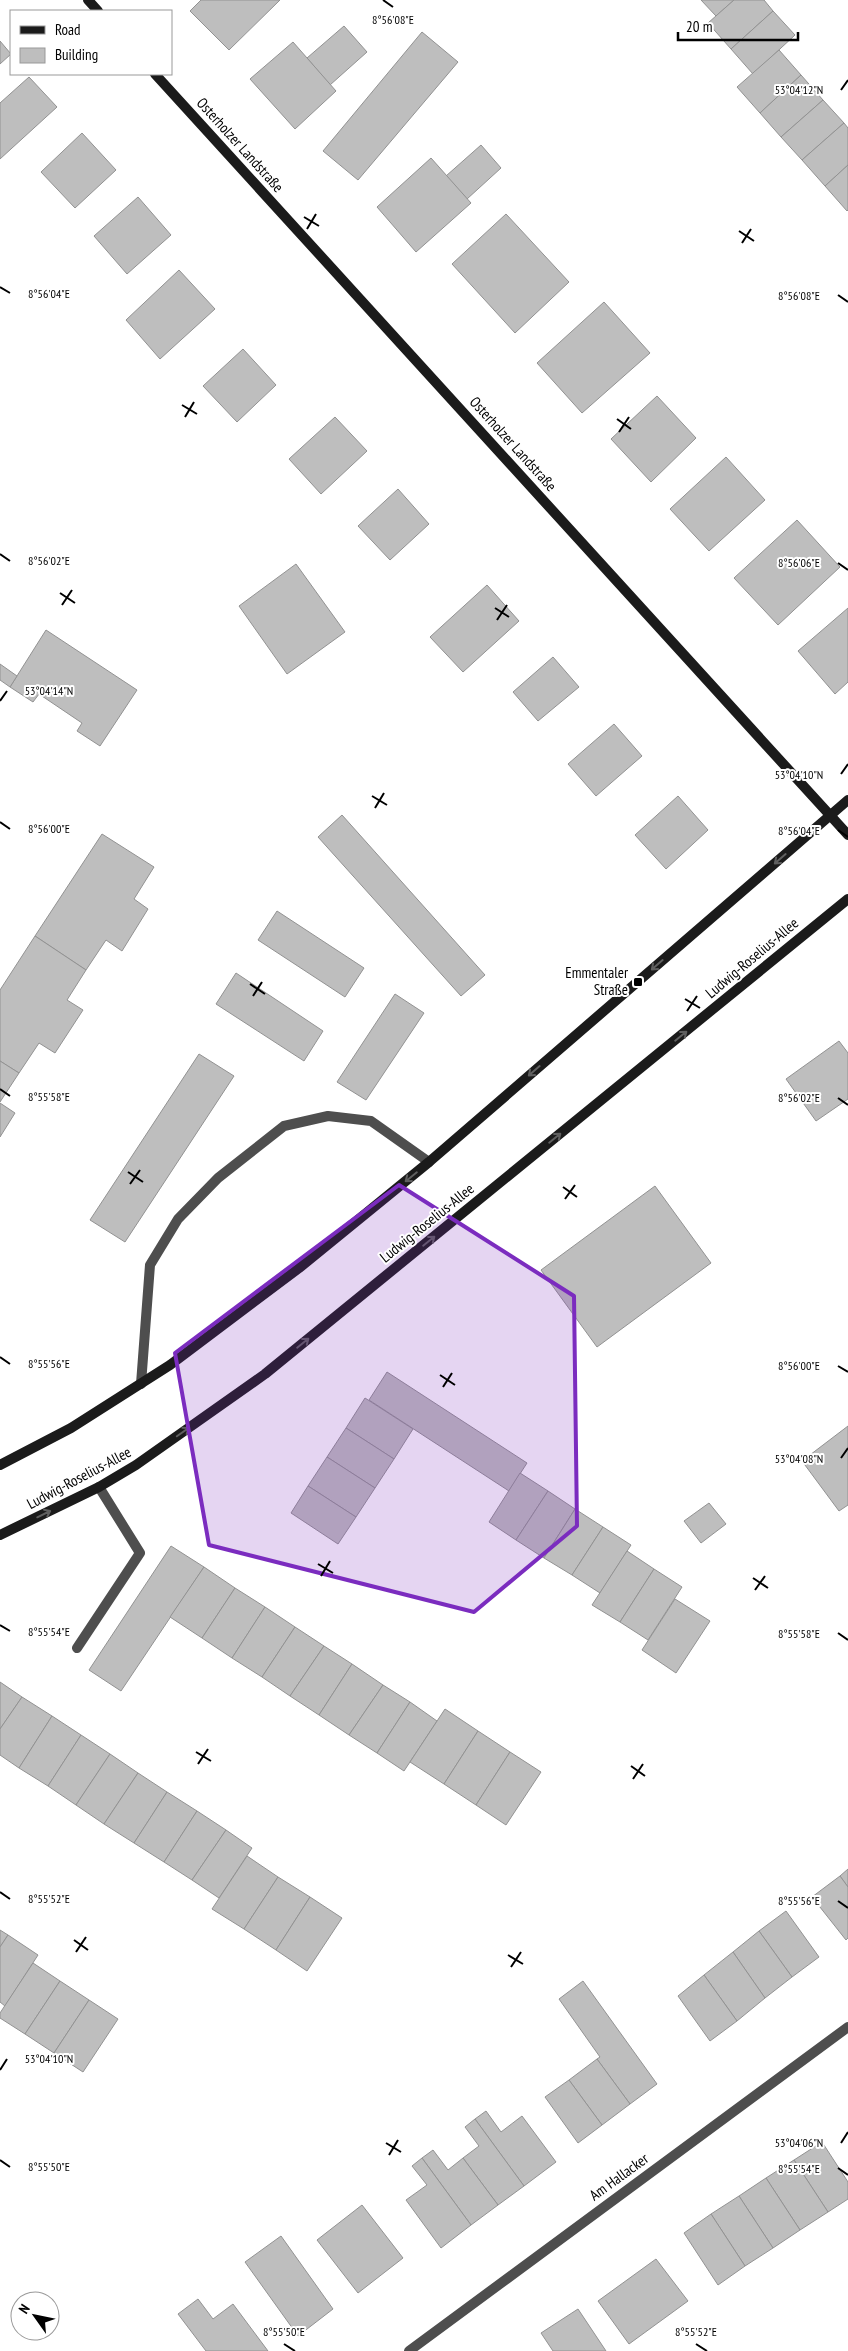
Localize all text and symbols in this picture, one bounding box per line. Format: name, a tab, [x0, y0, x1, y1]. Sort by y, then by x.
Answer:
legend	[10, 10, 172, 75]
scale bar	[678, 10, 798, 42]
text: 8°56'08"E	[372, 12, 414, 27]
text: 20 m	[686, 17, 712, 36]
text: Road	[55, 20, 81, 39]
text: Building	[55, 45, 98, 64]
text: 53°04'12"N	[775, 82, 823, 97]
street label: Osterholzer Landstraße	[193, 93, 288, 196]
text: 8°56'04"E	[28, 286, 70, 301]
text: 8°56'08"E	[778, 288, 820, 303]
street label: Osterholzer Landstraße	[466, 392, 561, 495]
text: 8°56'02"E	[28, 553, 70, 568]
text: 8°56'06"E	[778, 555, 820, 570]
text: 53°04'14"N	[25, 683, 73, 698]
text: 53°04'10"N	[775, 767, 823, 782]
text: 8°56'00"E	[28, 821, 70, 836]
text: 8°56'04"E	[778, 823, 820, 838]
one-way arrow	[774, 853, 787, 864]
street label: Ludwig-Roselius-Allee	[701, 913, 802, 1002]
one-way arrow	[651, 959, 664, 971]
place label: Emmentaler Straße	[565, 963, 629, 999]
marker: Emmentaler Straße	[632, 976, 644, 988]
one-way arrow	[674, 1030, 687, 1041]
one-way arrow	[528, 1065, 541, 1076]
text: 8°55'58"E	[28, 1089, 70, 1104]
text: 8°56'02"E	[778, 1090, 820, 1105]
one-way arrow	[548, 1133, 561, 1144]
one-way arrow	[405, 1171, 418, 1182]
street label: Ludwig-Roselius-Allee	[376, 1179, 477, 1266]
one-way arrow	[422, 1235, 435, 1246]
one-way arrow	[296, 1338, 309, 1349]
text: 8°55'56"E	[28, 1356, 70, 1371]
text: 8°56'00"E	[778, 1358, 820, 1373]
one-way arrow	[176, 1427, 190, 1437]
street label: Ludwig-Roselius-Allee	[23, 1442, 134, 1513]
text: 53°04'08"N	[775, 1451, 823, 1466]
one-way arrow	[36, 1509, 51, 1518]
text: 8°55'54"E	[28, 1624, 70, 1639]
text: 8°55'58"E	[778, 1626, 820, 1641]
text: 8°55'52"E	[28, 1891, 70, 1906]
text: 8°55'56"E	[778, 1893, 820, 1908]
text: 53°04'10"N	[25, 2051, 73, 2066]
text: 53°04'06"N	[775, 2135, 823, 2150]
street label: Am Hallacker	[585, 2148, 653, 2204]
text: 8°55'50"E	[28, 2159, 70, 2174]
text: 8°55'54"E	[778, 2161, 820, 2176]
north arrow	[10, 2291, 60, 2341]
text: N	[14, 2301, 34, 2317]
text: 8°55'50"E	[263, 2324, 305, 2339]
text: 8°55'52"E	[675, 2324, 717, 2339]

